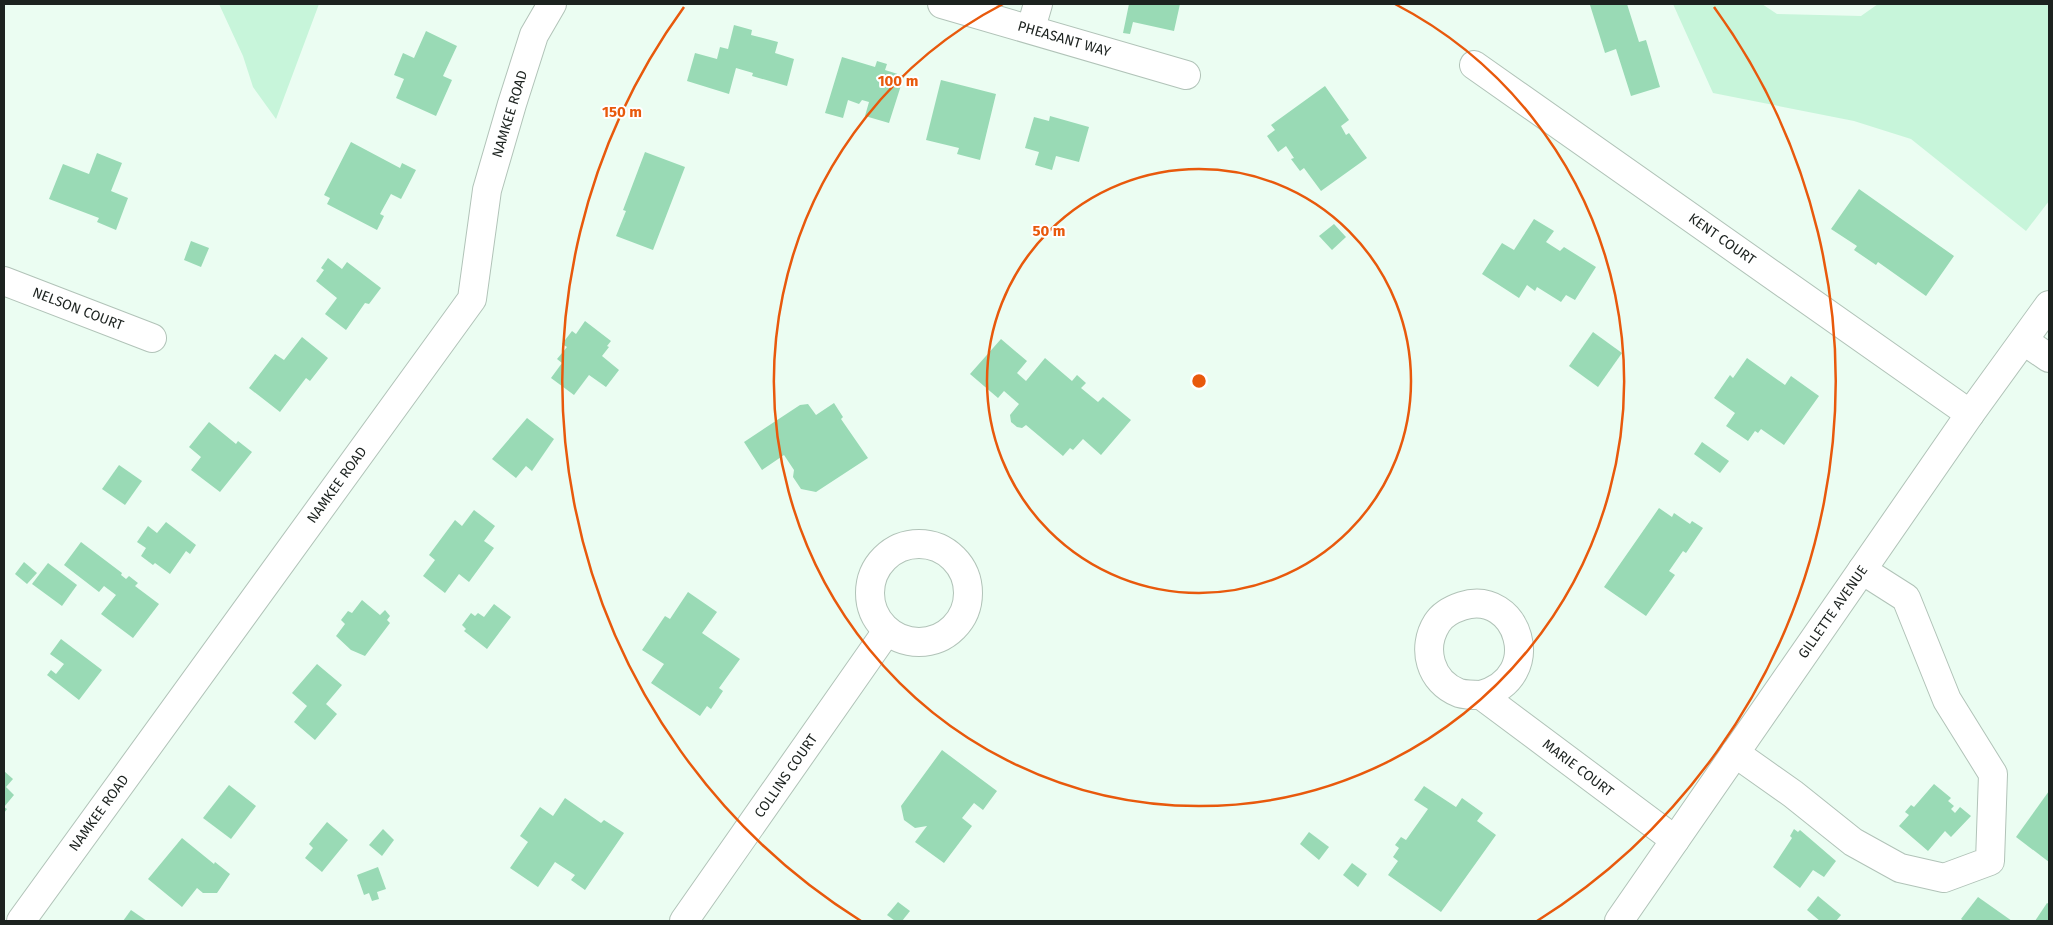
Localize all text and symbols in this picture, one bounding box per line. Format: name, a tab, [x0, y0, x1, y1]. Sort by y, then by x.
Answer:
street label: PHEASANT WAY	[1016, 18, 1113, 60]
street label: NAMKEE ROAD	[489, 68, 531, 160]
text: 100 m	[878, 72, 918, 90]
text: 150 m	[602, 103, 642, 121]
street label: KENT COURT	[1685, 210, 1760, 269]
text: 50 m	[1032, 222, 1066, 240]
street label: NELSON COURT	[30, 284, 127, 334]
centre of rings	[1190, 372, 1208, 390]
street label: NAMKEE ROAD	[304, 443, 370, 527]
street label: GILLETTE AVENUE	[1795, 562, 1871, 662]
street label: COLLINS COURT	[751, 730, 822, 821]
street label: MARIE COURT	[1539, 736, 1618, 801]
street label: NAMKEE ROAD	[66, 771, 132, 855]

